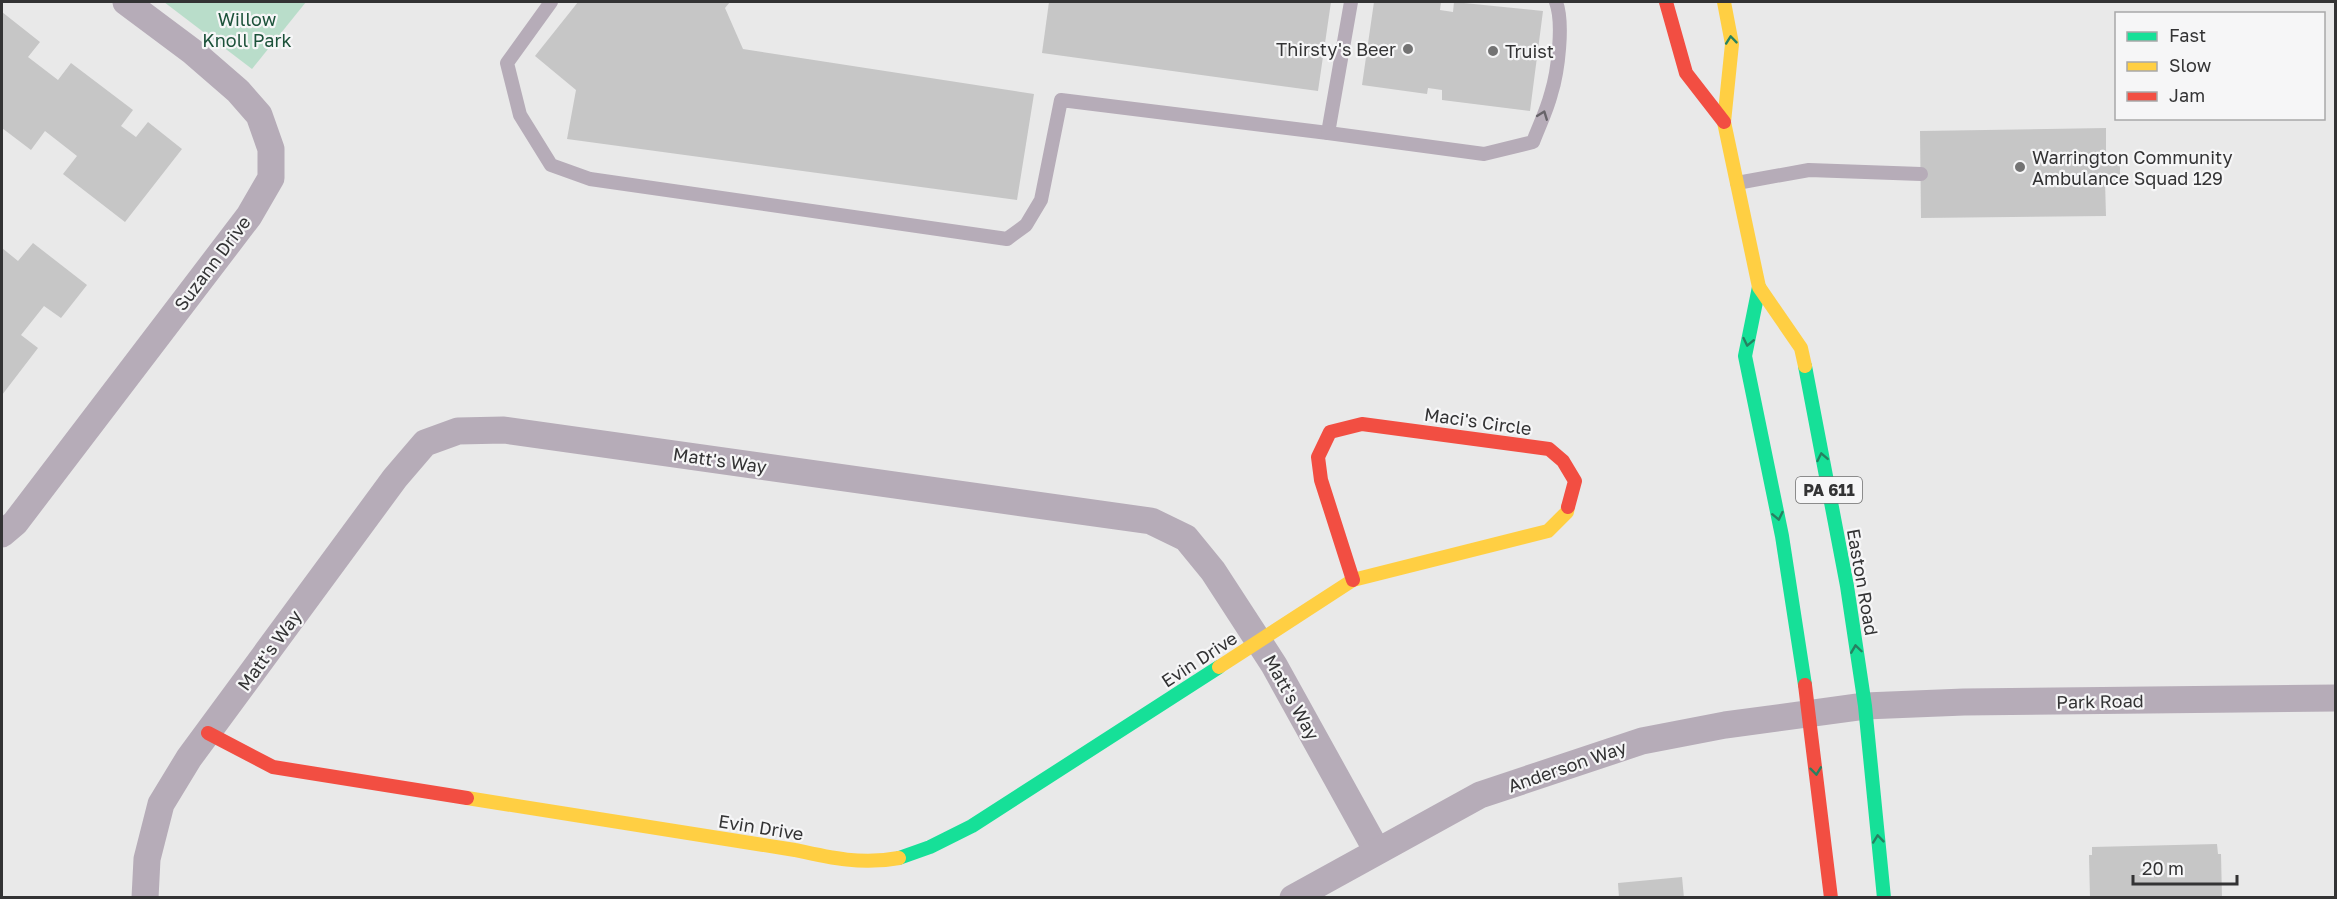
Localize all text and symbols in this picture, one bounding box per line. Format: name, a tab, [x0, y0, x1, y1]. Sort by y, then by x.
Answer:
park label: Willow Knoll Park	[202, 8, 292, 51]
legend	[2115, 12, 2325, 120]
text: Fast	[2169, 24, 2206, 46]
one-way arrow	[1725, 35, 1738, 45]
place label: Thirsty's Beer	[1276, 38, 1396, 60]
place label: Truist	[1505, 40, 1554, 62]
marker: Thirsty's Beer	[1401, 42, 1415, 56]
marker: Truist	[1486, 44, 1500, 58]
text: Slow	[2169, 54, 2212, 76]
text: Jam	[2169, 84, 2205, 106]
one-way arrow	[1536, 110, 1549, 121]
place label: Warrington Community Ambulance Squad 129	[2032, 146, 2233, 189]
marker: Warrington Community Ambulance Squad 129	[2013, 160, 2027, 174]
street label: Suzann Drive	[169, 211, 255, 315]
one-way arrow	[1742, 336, 1755, 346]
street label: Maci's Circle	[1423, 403, 1533, 439]
street label: Matt's Way	[672, 443, 768, 477]
one-way arrow	[1816, 452, 1829, 462]
road number: PA 611	[1796, 477, 1862, 503]
one-way arrow	[1771, 511, 1784, 521]
street label: Easton Road	[1843, 527, 1883, 637]
street label: Matt's Way	[232, 605, 306, 695]
street label: Evin Drive	[1157, 626, 1241, 692]
one-way arrow	[1851, 644, 1863, 653]
street label: Matt's Way	[1260, 650, 1324, 744]
street label: Park Road	[2056, 689, 2144, 713]
street label: Anderson Way	[1505, 735, 1629, 797]
one-way arrow	[1809, 766, 1821, 775]
street label: Evin Drive	[717, 809, 805, 845]
one-way arrow	[1872, 835, 1885, 844]
scale bar	[2133, 848, 2236, 886]
text: 20 m	[2142, 857, 2184, 879]

